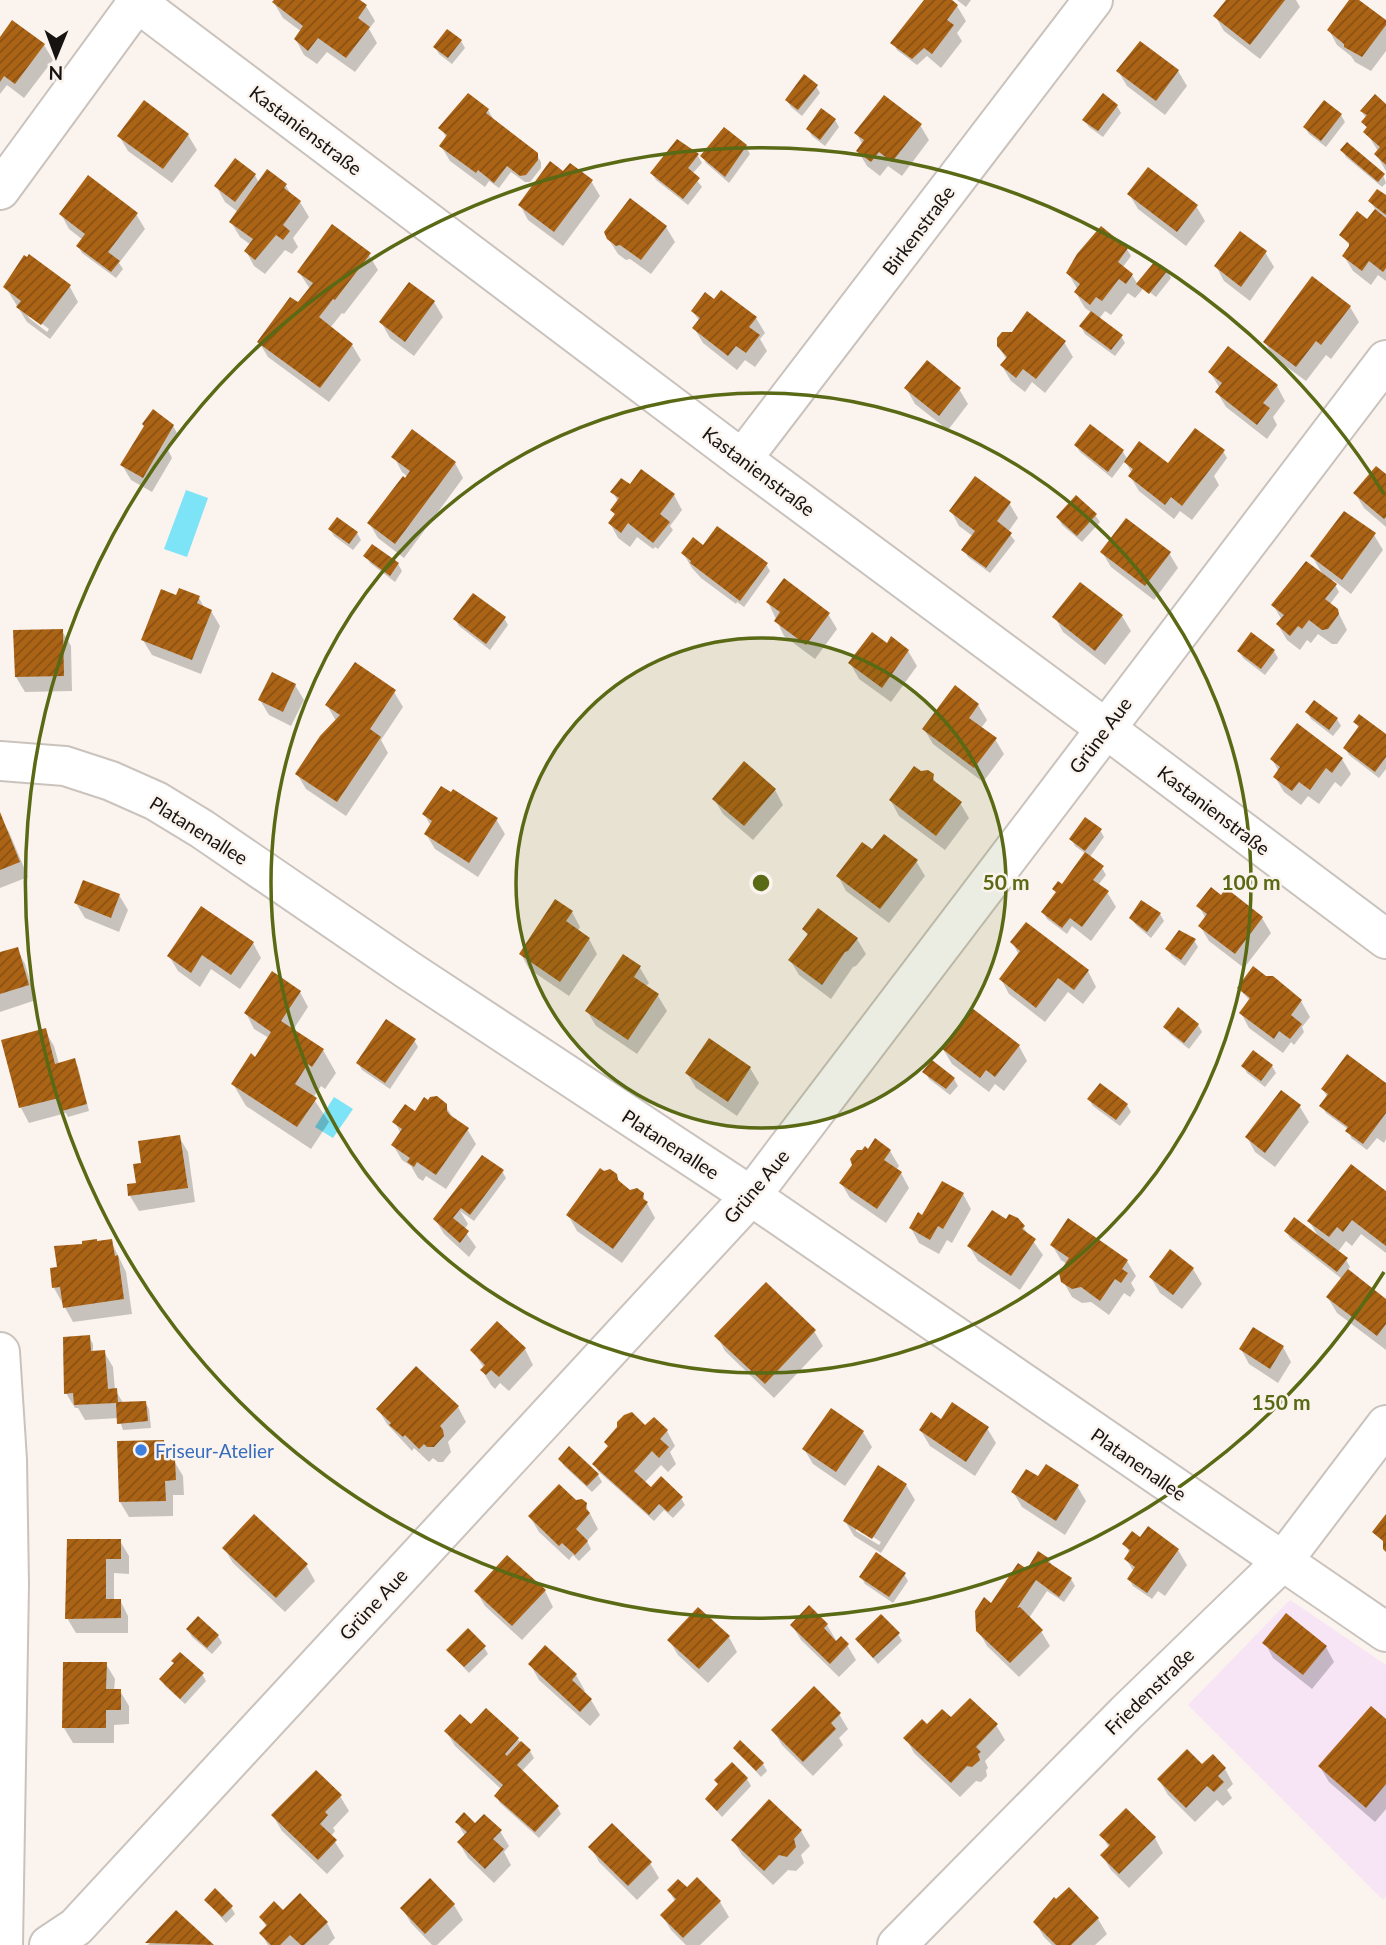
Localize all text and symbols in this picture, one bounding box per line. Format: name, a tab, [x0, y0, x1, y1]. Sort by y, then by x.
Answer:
north arrow	[21, 21, 91, 91]
text: N	[48, 62, 63, 85]
street label: Kastanienstraße	[245, 80, 367, 180]
street label: Birkenstraße	[877, 181, 959, 279]
street label: Kastanienstraße	[698, 421, 820, 521]
street label: Grüne Aue	[1064, 692, 1136, 778]
street label: Kastanienstraße	[1153, 760, 1275, 860]
street label: Platanenallee	[146, 791, 252, 869]
text: 50 m	[982, 869, 1030, 894]
text: 100 m	[1221, 869, 1281, 894]
centre of rings	[749, 871, 773, 895]
street label: Platanenallee	[618, 1104, 724, 1184]
street label: Grüne Aue	[718, 1144, 794, 1228]
text: 150 m	[1251, 1389, 1311, 1414]
street label: Platanenallee	[1087, 1423, 1191, 1505]
place label: Friseur-Atelier	[155, 1439, 274, 1462]
marker: Friseur-Atelier	[133, 1442, 149, 1458]
street label: Grüne Aue	[334, 1563, 412, 1645]
street label: Friedenstraße	[1100, 1643, 1198, 1739]

